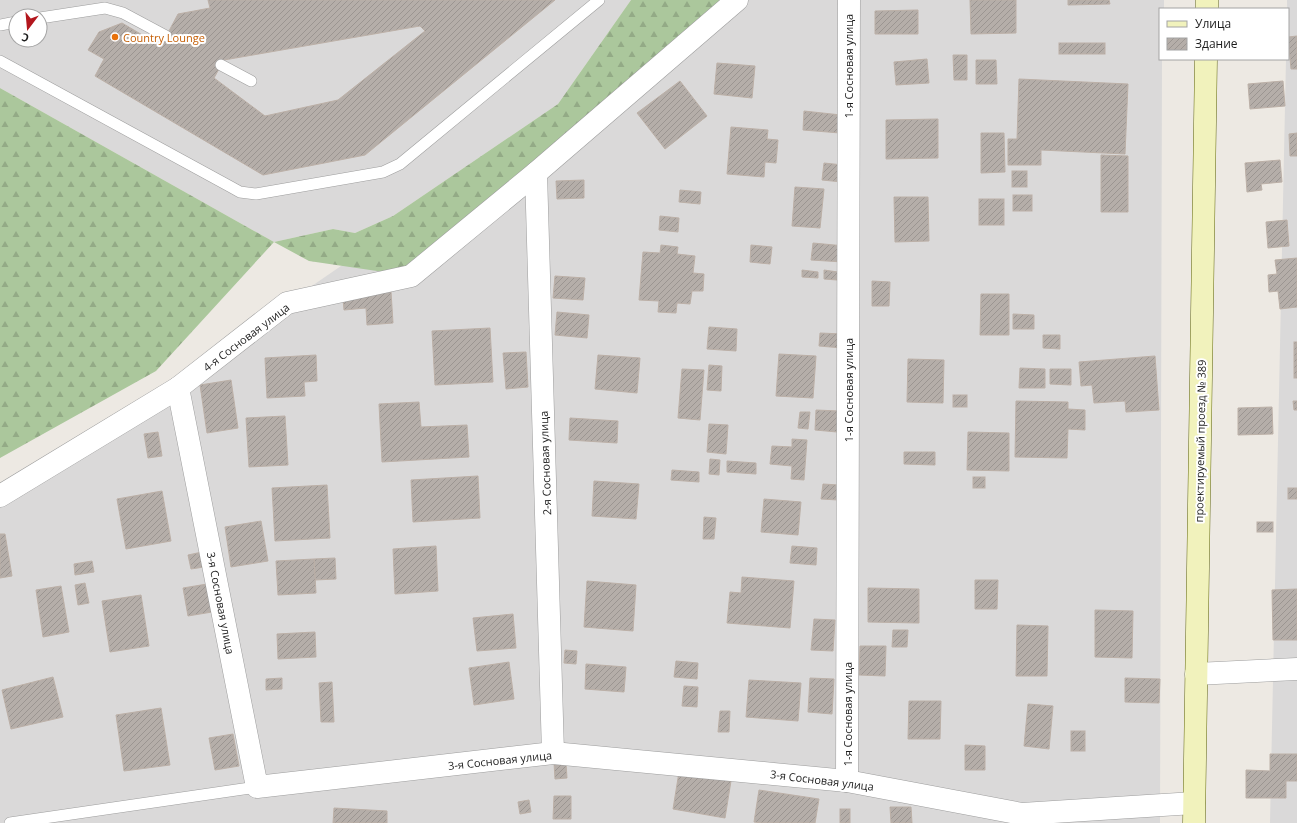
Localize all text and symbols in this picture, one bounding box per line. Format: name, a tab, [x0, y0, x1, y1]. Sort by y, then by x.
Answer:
north arrow	[8, 8, 48, 48]
legend	[1159, 8, 1289, 60]
street label: 1-я Сосновая улица	[841, 14, 856, 118]
text: Улица	[1195, 15, 1231, 32]
text: С	[20, 30, 31, 46]
place label: Country Lounge	[123, 30, 205, 45]
marker: Country Lounge	[110, 32, 120, 42]
text: Здание	[1195, 35, 1238, 52]
street label: 4-я Сосновая улица	[200, 300, 292, 374]
street label: 1-я Сосновая улица	[841, 338, 856, 442]
street label: проектируемый проезд № 389	[1191, 359, 1209, 523]
street label: 2-я Сосновая улица	[536, 411, 554, 515]
street label: 3-я Сосновая улица	[204, 550, 238, 656]
street label: 1-я Сосновая улица	[840, 662, 855, 766]
street label: 3-я Сосновая улица	[447, 747, 553, 773]
street label: 3-я Сосновая улица	[769, 766, 875, 794]

